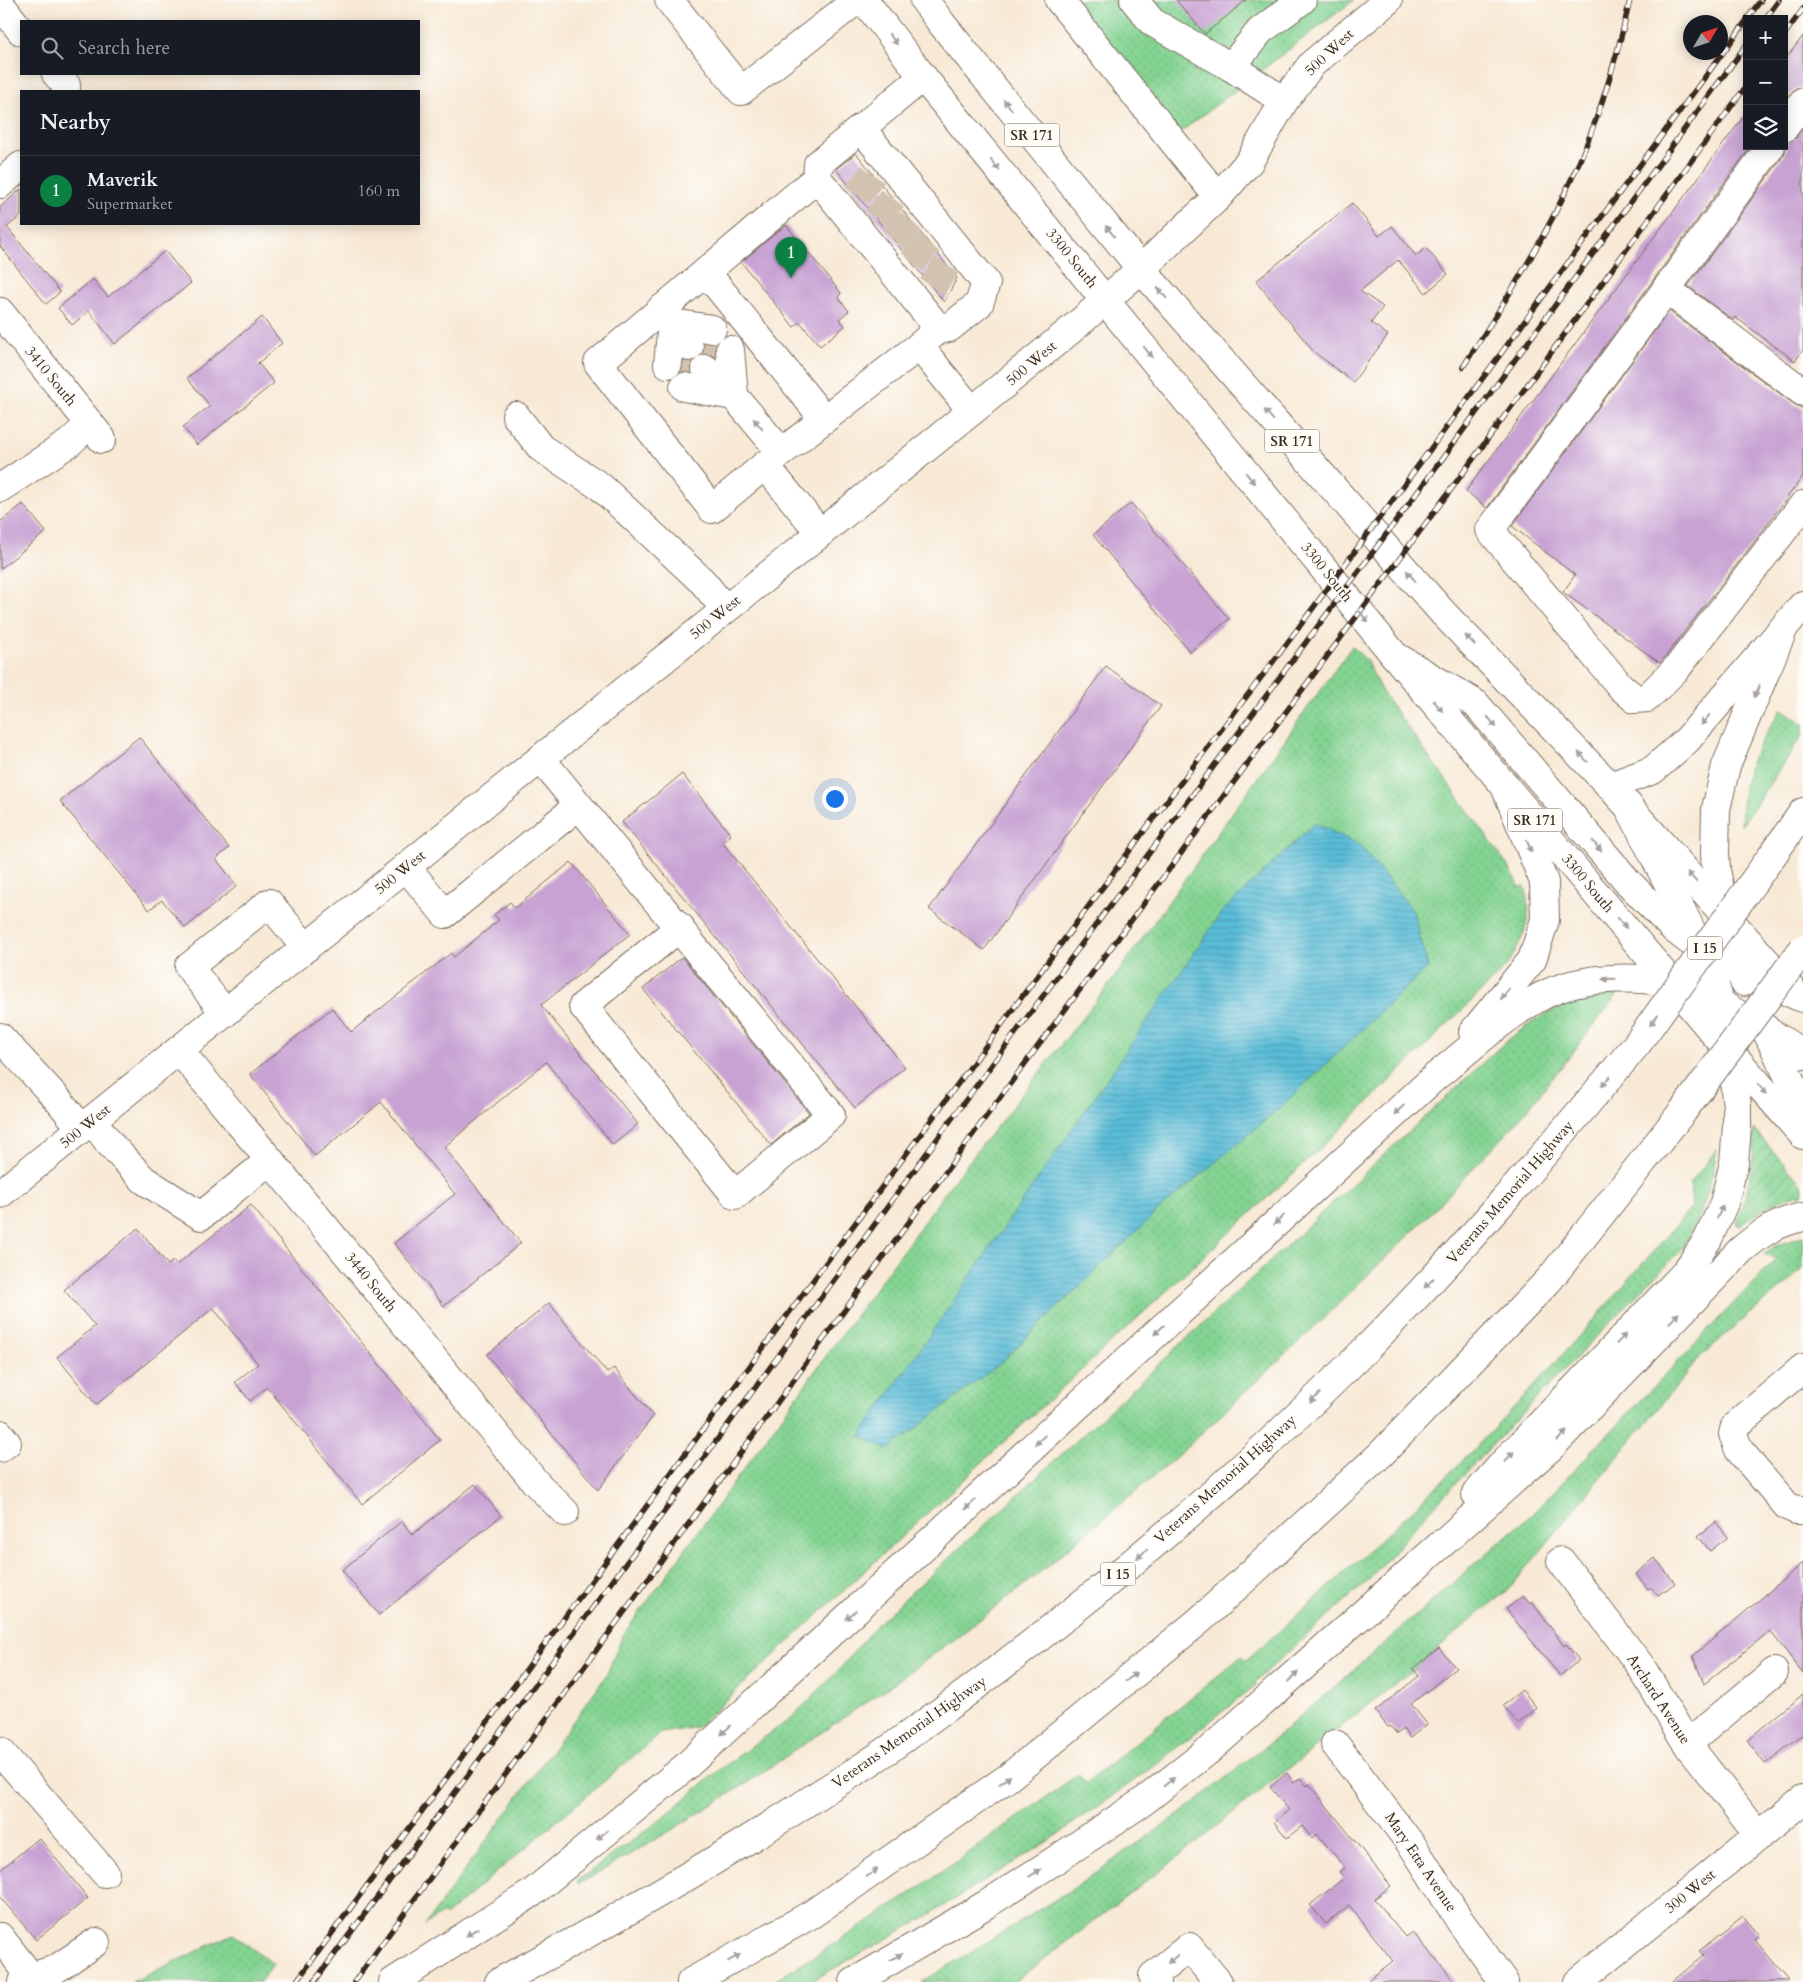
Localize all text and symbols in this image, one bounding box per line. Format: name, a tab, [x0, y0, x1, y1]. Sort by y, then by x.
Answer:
north arrow	[1683, 15, 1728, 60]
map controls	[1743, 15, 1788, 150]
button: +	[1743, 15, 1788, 60]
search box	[20, 20, 420, 75]
street label: 500 West	[1300, 24, 1358, 80]
one-way arrow	[888, 32, 899, 45]
icon: search	[38, 34, 66, 62]
text: Search here	[78, 35, 170, 61]
button: −	[1743, 60, 1788, 105]
one-way arrow	[1002, 99, 1013, 112]
button: layers	[1743, 105, 1788, 150]
text: Nearby	[40, 108, 111, 137]
road number: SR 171	[1004, 124, 1060, 146]
one-way arrow	[990, 158, 1001, 171]
text: Maverik	[87, 167, 158, 193]
text: 1	[52, 180, 60, 202]
text: 160 m	[358, 180, 400, 202]
text: Supermarket	[87, 193, 173, 215]
street label: 3300 South	[1042, 224, 1103, 293]
one-way arrow	[1105, 225, 1116, 238]
pin: 1	[775, 237, 807, 278]
one-way arrow	[1156, 287, 1168, 299]
street label: 500 West	[1002, 336, 1061, 390]
street label: 3410 South	[21, 342, 82, 411]
one-way arrow	[1142, 345, 1153, 358]
one-way arrow	[1263, 409, 1275, 421]
one-way arrow	[752, 418, 763, 431]
road number: SR 171	[1264, 430, 1320, 452]
one-way arrow	[1245, 471, 1256, 484]
street label: 3300 South	[1297, 538, 1358, 607]
one-way arrow	[1405, 571, 1417, 583]
street label: 500 West	[685, 590, 745, 644]
one-way arrow	[1358, 611, 1370, 623]
one-way arrow	[1464, 635, 1476, 647]
one-way arrow	[1753, 684, 1761, 698]
one-way arrow	[1432, 699, 1443, 712]
one-way arrow	[1699, 713, 1710, 726]
one-way arrow	[1486, 716, 1498, 728]
one-way arrow	[1577, 752, 1589, 764]
your location	[822, 786, 848, 812]
road number: SR 171	[1508, 808, 1562, 832]
one-way arrow	[1526, 839, 1534, 853]
one-way arrow	[1592, 839, 1603, 852]
street label: 500 West	[370, 845, 430, 899]
street label: 3300 South	[1557, 849, 1619, 917]
one-way arrow	[1687, 871, 1698, 884]
one-way arrow	[1617, 917, 1628, 930]
road number: I 15	[1688, 936, 1722, 960]
one-way arrow	[1601, 975, 1617, 983]
one-way arrow	[1499, 987, 1510, 1000]
one-way arrow	[1649, 1013, 1659, 1027]
one-way arrow	[1600, 1075, 1611, 1088]
one-way arrow	[1757, 1082, 1768, 1095]
street label: 500 West	[55, 1099, 115, 1153]
one-way arrow	[1393, 1104, 1405, 1116]
street label: Veterans Memorial Highway	[1442, 1116, 1578, 1268]
one-way arrow	[1717, 1205, 1725, 1219]
one-way arrow	[1273, 1214, 1285, 1226]
street label: 3440 South	[341, 1248, 402, 1317]
one-way arrow	[1423, 1276, 1435, 1288]
one-way arrow	[1668, 1313, 1680, 1325]
one-way arrow	[1154, 1324, 1166, 1336]
one-way arrow	[1615, 1334, 1627, 1346]
one-way arrow	[1309, 1392, 1321, 1404]
street label: Veterans Memorial Highway	[1150, 1410, 1300, 1548]
one-way arrow	[1556, 1430, 1568, 1442]
one-way arrow	[1034, 1434, 1046, 1446]
one-way arrow	[1503, 1451, 1515, 1463]
one-way arrow	[963, 1499, 976, 1510]
one-way arrow	[1137, 1548, 1149, 1560]
road number: I 15	[1100, 1562, 1136, 1586]
one-way arrow	[845, 1609, 857, 1621]
street label: Archard Avenue	[1622, 1650, 1696, 1748]
street label: Veterans Memorial Highway	[828, 1671, 990, 1793]
one-way arrow	[1124, 1671, 1137, 1682]
one-way arrow	[1287, 1671, 1299, 1683]
one-way arrow	[720, 1724, 732, 1736]
one-way arrow	[998, 1774, 1011, 1785]
one-way arrow	[1162, 1776, 1175, 1787]
street label: Mary Etta Avenue	[1380, 1808, 1462, 1916]
one-way arrow	[596, 1830, 609, 1841]
street label: 300 West	[1660, 1864, 1720, 1918]
one-way arrow	[865, 1868, 879, 1878]
one-way arrow	[1028, 1869, 1041, 1878]
one-way arrow	[465, 1927, 479, 1936]
one-way arrow	[889, 1953, 902, 1962]
one-way arrow	[727, 1954, 741, 1963]
one-way arrow	[1167, 1954, 1180, 1965]

